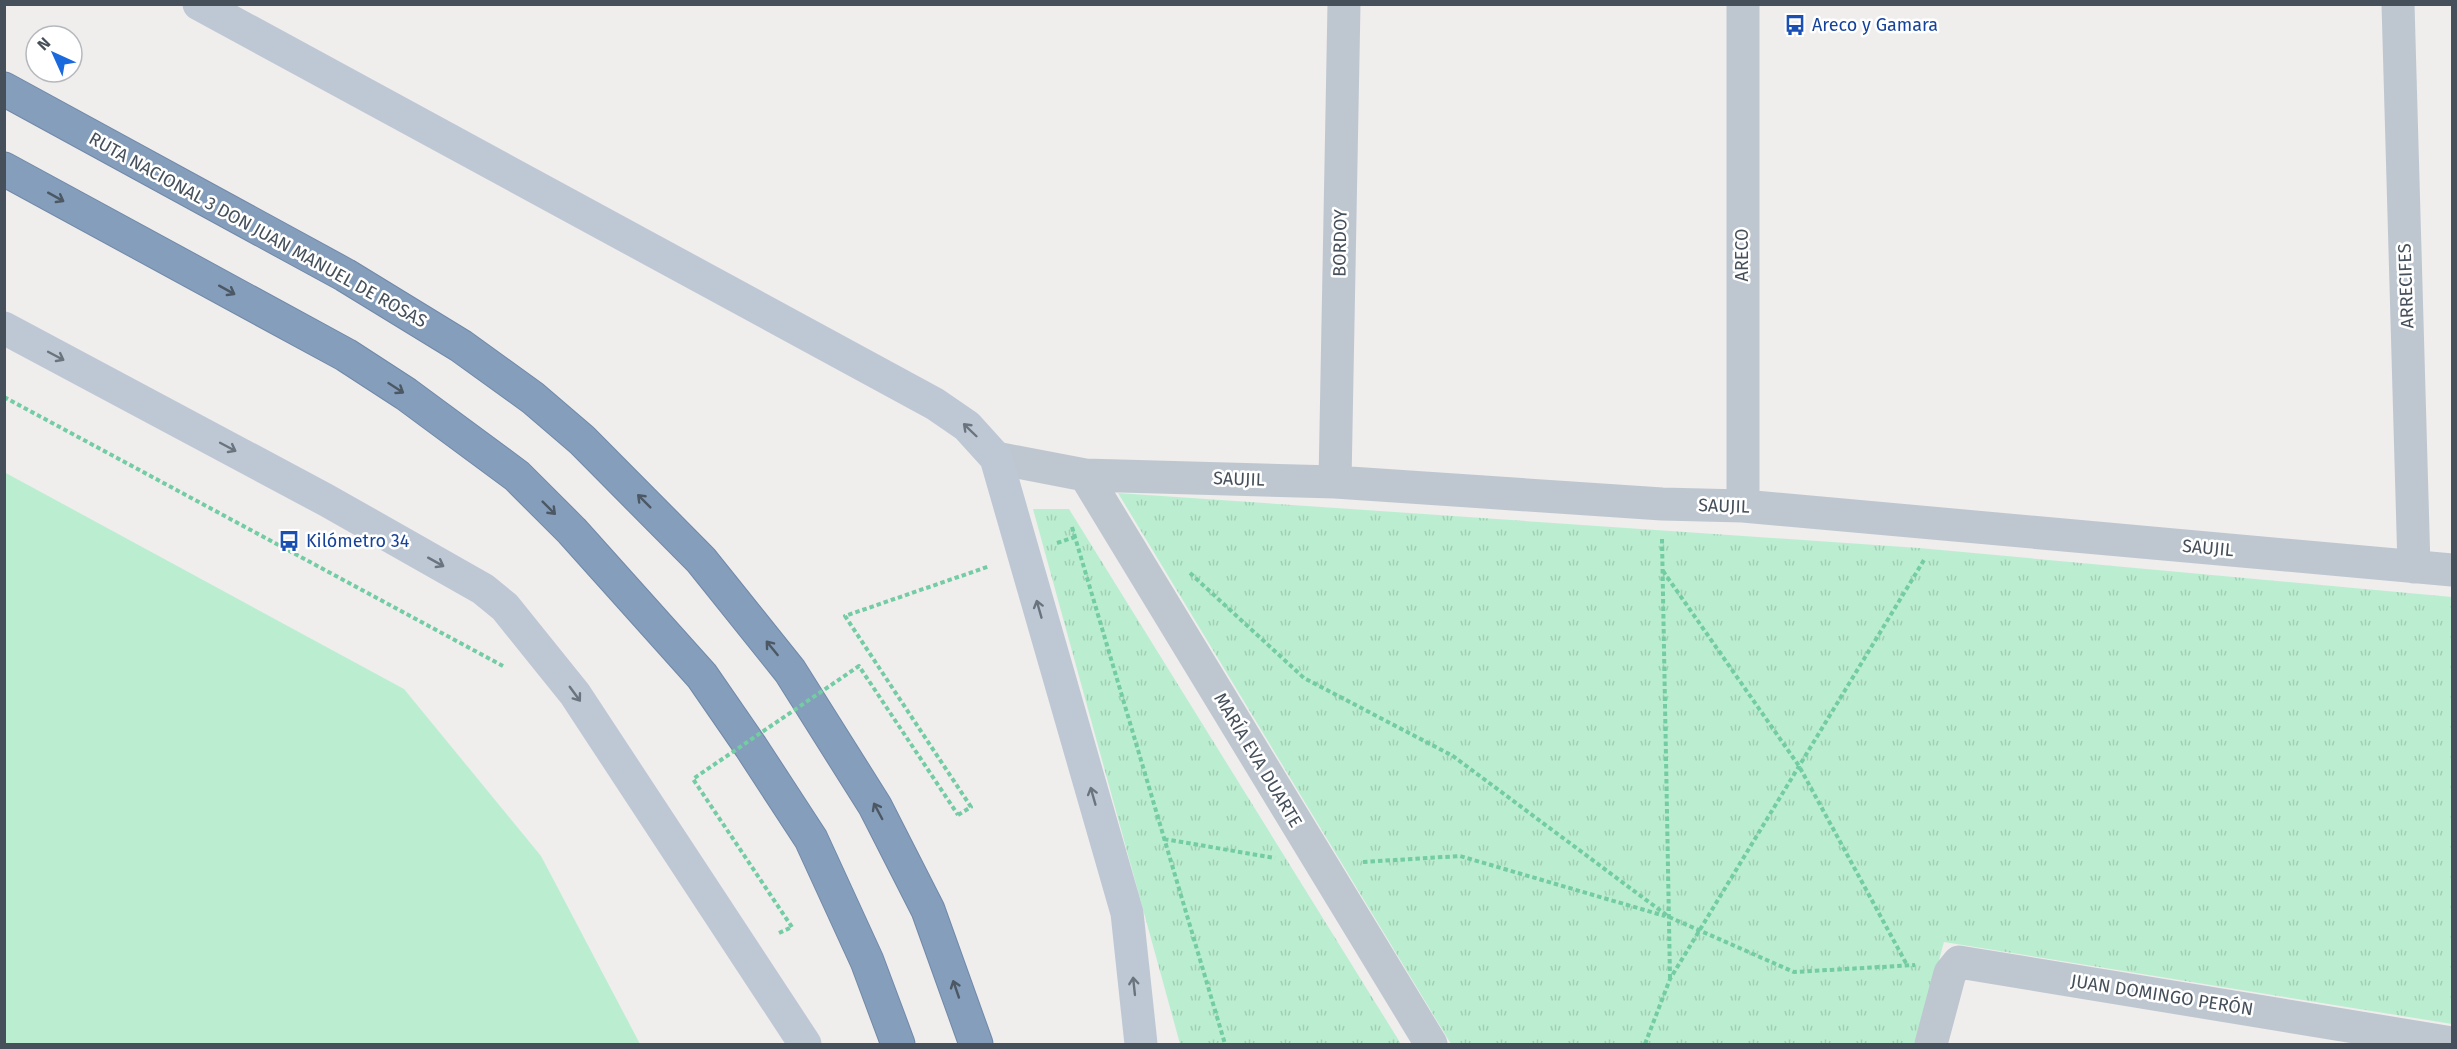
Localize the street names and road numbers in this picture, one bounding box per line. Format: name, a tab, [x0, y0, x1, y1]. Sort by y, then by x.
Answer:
street label: RUTA NACIONAL 3 DON JUAN MANUEL DE ROSAS	[85, 127, 431, 333]
street label: BORDOY	[1328, 209, 1352, 277]
street label: ARECO	[1731, 229, 1753, 281]
street label: ARRECIFES	[2394, 243, 2418, 329]
street label: SAUJIL	[1213, 467, 1265, 491]
street label: SAUJIL	[1698, 494, 1750, 518]
street label: SAUJIL	[2181, 535, 2235, 561]
street label: MARÍA EVA DUARTE	[1209, 688, 1308, 831]
street label: JUAN DOMINGO PERÓN	[2069, 970, 2255, 1020]

